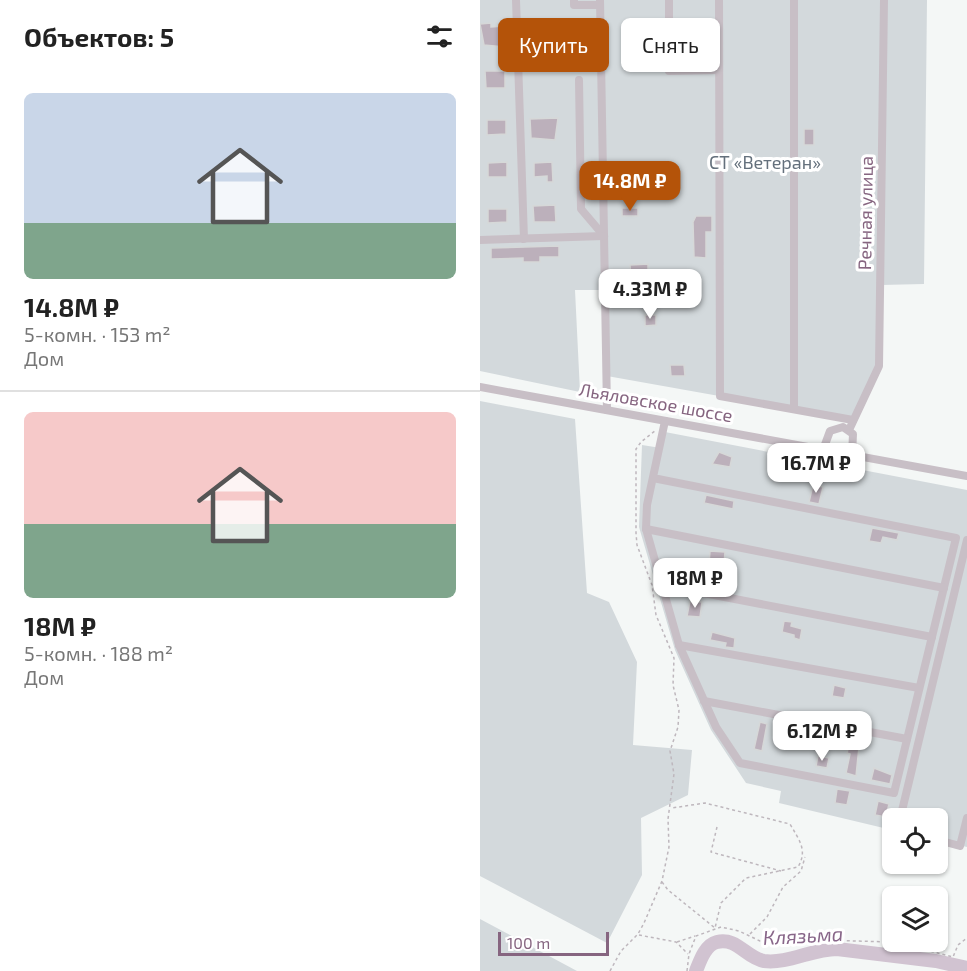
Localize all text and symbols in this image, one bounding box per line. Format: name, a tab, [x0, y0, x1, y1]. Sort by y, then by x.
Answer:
chip: Купить	[498, 18, 609, 72]
chip: Снять	[621, 18, 720, 72]
icon: filters	[423, 20, 456, 53]
text: Объектов: 5	[24, 21, 174, 52]
icon: home	[186, 132, 294, 240]
park label: СТ «Ветеран»	[709, 151, 821, 173]
street label: Речная улица	[853, 156, 877, 270]
pin: 14.8M ₽	[575, 161, 685, 212]
text: 14.8M ₽	[593, 168, 667, 192]
pin: 4.33M ₽	[595, 269, 705, 320]
text: 4.33M ₽	[613, 276, 687, 300]
text: 14.8M ₽	[24, 291, 119, 322]
text: 5-комн. · 153 m²	[24, 322, 171, 346]
text: Дом	[24, 346, 64, 370]
street label: Льяловское шоссе	[578, 378, 734, 426]
pin: 16.7M ₽	[761, 443, 871, 494]
text: 16.7M ₽	[781, 450, 851, 474]
icon: home	[186, 451, 294, 559]
pin: 18M ₽	[653, 558, 737, 609]
text: 18M ₽	[667, 565, 723, 589]
text: 18M ₽	[24, 610, 96, 641]
text: 5-комн. · 188 m²	[24, 641, 173, 665]
text: Дом	[24, 665, 64, 689]
pin: 6.12M ₽	[767, 711, 877, 762]
text: 6.12M ₽	[787, 718, 857, 742]
map controls	[882, 808, 948, 952]
button: locate	[882, 808, 948, 874]
button: layers	[882, 886, 948, 952]
water label: Клязьма	[762, 921, 844, 949]
scale bar	[498, 929, 609, 956]
text: 100 m	[507, 933, 550, 952]

